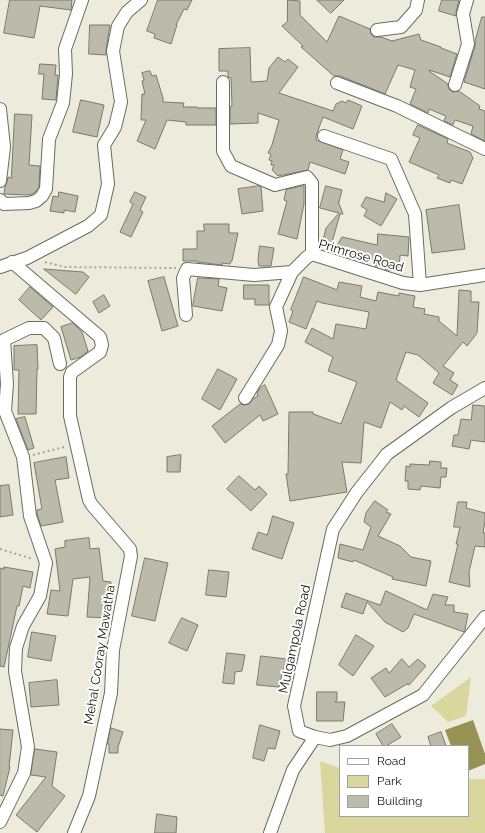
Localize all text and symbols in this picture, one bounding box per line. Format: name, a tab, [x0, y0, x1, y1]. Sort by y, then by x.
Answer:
street label: Primrose Road	[317, 236, 405, 276]
street label: Mulgampola Road	[276, 583, 314, 695]
street label: Mehal Cooray Mawatha	[81, 584, 119, 726]
legend	[339, 745, 469, 817]
text: Road	[377, 754, 406, 768]
text: Park	[377, 774, 402, 788]
text: Building	[377, 794, 423, 808]

